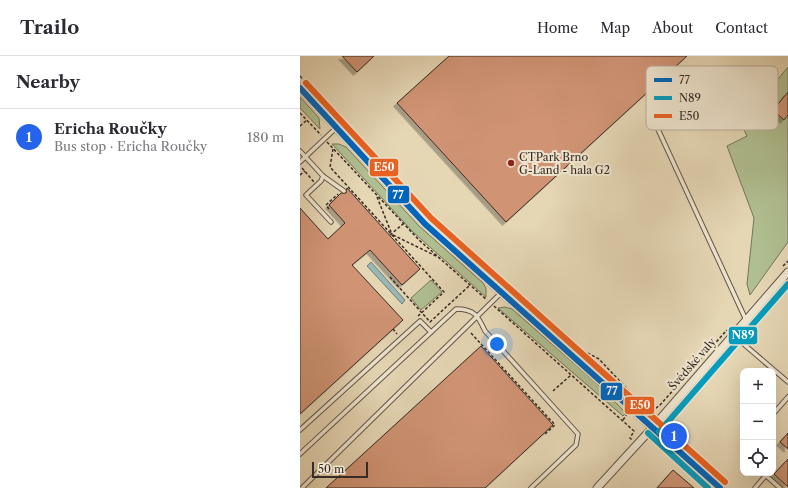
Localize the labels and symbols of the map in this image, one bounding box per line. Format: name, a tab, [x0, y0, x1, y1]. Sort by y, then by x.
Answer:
legend	[646, 66, 778, 130]
text: 77	[679, 73, 690, 87]
text: N89	[679, 91, 701, 105]
text: E50	[679, 109, 700, 123]
place label: CTPark Brno G-Land - hala G2	[519, 150, 610, 177]
line badge: E50	[369, 158, 399, 177]
marker: CTPark Brno G-Land - hala G2	[506, 158, 516, 168]
text: E50	[373, 160, 395, 174]
line badge: 77	[387, 185, 410, 204]
text: 77	[392, 188, 404, 202]
line badge: N89	[728, 326, 758, 345]
text: N89	[732, 328, 755, 342]
street label: Švédské valy	[665, 333, 719, 393]
your location	[487, 334, 507, 354]
line badge: 77	[600, 382, 623, 401]
text: 77	[606, 384, 618, 398]
line badge: E50	[624, 396, 655, 415]
text: E50	[629, 398, 651, 412]
pin: 1	[661, 421, 687, 451]
scale bar	[312, 460, 368, 479]

